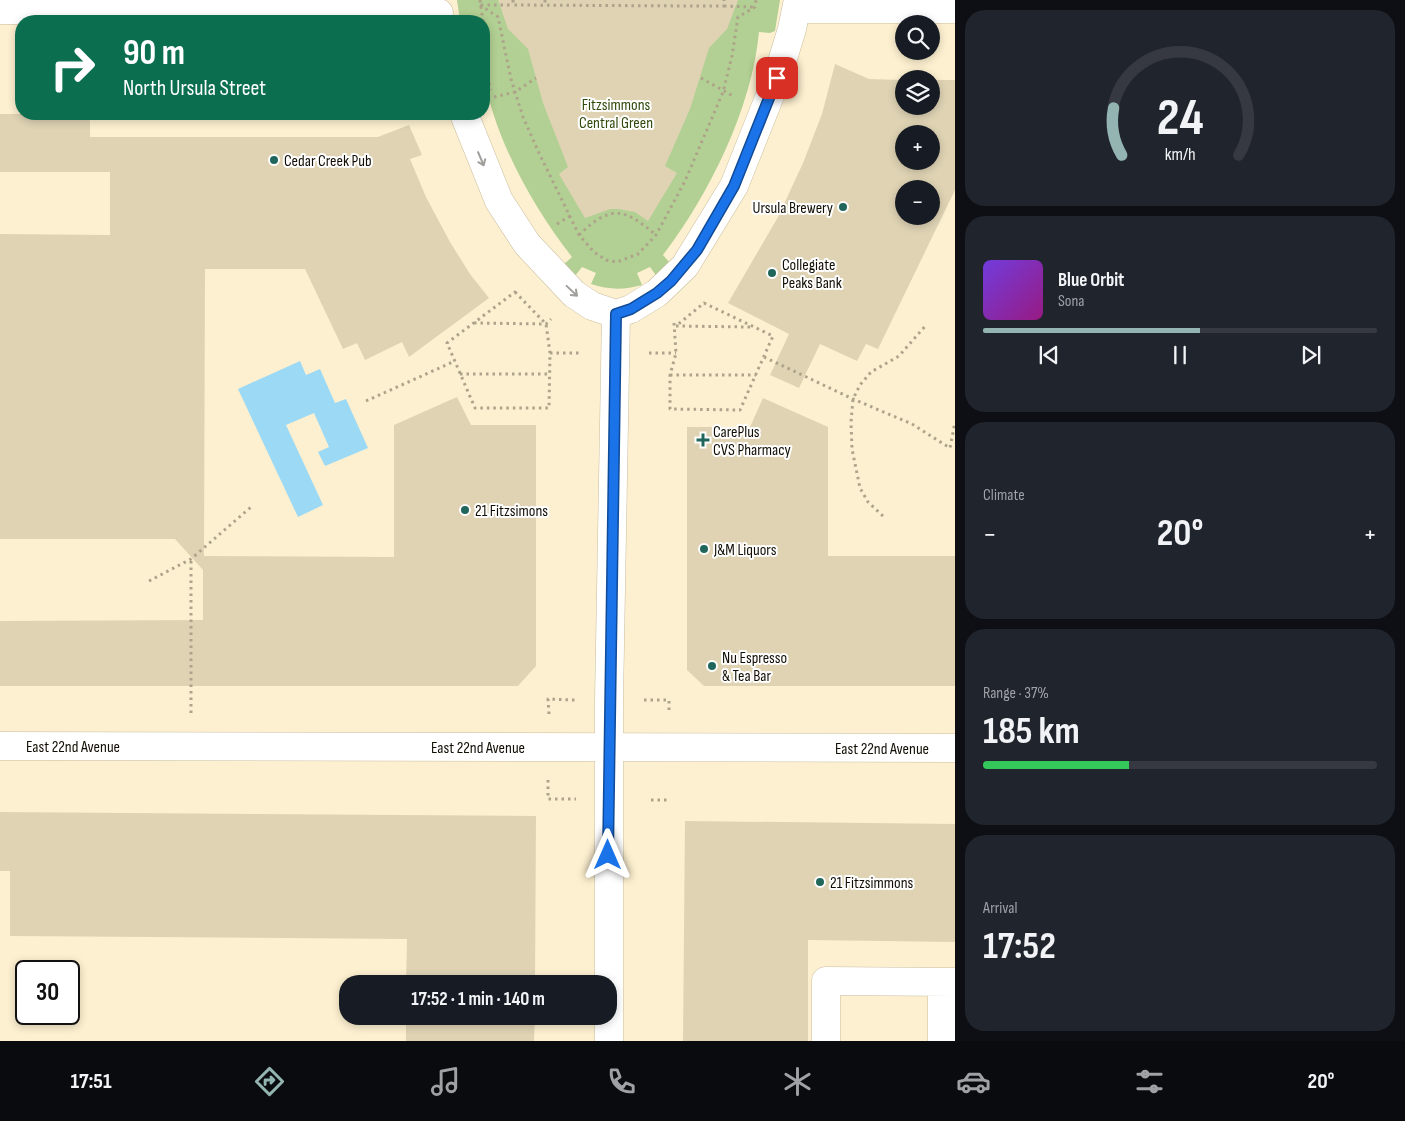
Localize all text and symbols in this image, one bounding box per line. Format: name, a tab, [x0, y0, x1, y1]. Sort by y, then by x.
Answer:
map controls	[895, 15, 940, 225]
button: search	[895, 15, 940, 60]
text: 90 m	[123, 32, 185, 75]
icon: right	[40, 35, 105, 100]
pin	[756, 57, 798, 99]
icon: arrive	[763, 64, 791, 92]
button: layers	[895, 70, 940, 115]
text: North Ursula Street	[123, 75, 266, 102]
text: 24	[1157, 87, 1203, 150]
park label: Fitzsimmons Central Green	[579, 96, 653, 133]
button: +	[895, 125, 940, 170]
text: km/h	[1165, 144, 1195, 165]
one-way arrow	[476, 151, 486, 166]
place label: Cedar Creek Pub	[284, 152, 372, 171]
marker: Cedar Creek Pub	[268, 154, 280, 166]
button: −	[895, 180, 940, 225]
place label: Ursula Brewery	[753, 199, 833, 218]
marker: Ursula Brewery	[837, 201, 849, 213]
place label: Collegiate Peaks Bank	[782, 256, 842, 293]
marker: Collegiate Peaks Bank	[766, 267, 778, 279]
text: Blue Orbit	[1058, 269, 1124, 292]
one-way arrow	[566, 285, 579, 297]
text: Sona	[1058, 292, 1085, 311]
icon: previous	[1035, 341, 1063, 369]
icon: pause	[1166, 341, 1194, 369]
icon: next	[1297, 341, 1325, 369]
place label: CarePlus CVS Pharmacy	[713, 423, 791, 460]
marker: CarePlus CVS Pharmacy	[697, 434, 709, 446]
text: Climate	[983, 486, 1025, 505]
place label: 21 Fitzsimons	[475, 502, 548, 521]
marker: 21 Fitzsimons	[459, 504, 471, 516]
text: 20°	[1157, 511, 1203, 556]
text: −	[983, 518, 997, 551]
text: +	[1363, 518, 1377, 551]
place label: J&M Liquors	[713, 541, 777, 560]
marker: J&M Liquors	[698, 543, 710, 555]
place label: Nu Espresso & Tea Bar	[722, 649, 787, 686]
marker: Nu Espresso & Tea Bar	[706, 660, 718, 672]
text: Range · 37%	[983, 684, 1049, 703]
text: 185 km	[983, 709, 1080, 754]
street label: East 22nd Avenue	[26, 738, 120, 757]
street label: East 22nd Avenue	[431, 739, 525, 758]
street label: East 22nd Avenue	[835, 740, 929, 759]
position arrow	[581, 828, 633, 880]
place label: 21 Fitzsimmons	[830, 874, 914, 893]
marker: 21 Fitzsimmons	[814, 876, 826, 888]
text: Arrival	[983, 899, 1017, 918]
text: 17:52	[983, 924, 1056, 969]
speed limit sign: 30	[15, 960, 80, 1025]
text: 17:52 · 1 min · 140 m	[411, 988, 545, 1011]
icon: directions	[252, 1064, 287, 1099]
icon: music	[428, 1064, 463, 1099]
icon: phone	[604, 1064, 639, 1099]
icon: climate	[780, 1064, 815, 1099]
icon: car	[956, 1064, 991, 1099]
icon: filters	[1132, 1064, 1167, 1099]
text: 17:51	[70, 1068, 112, 1095]
text: 20°	[1308, 1068, 1335, 1095]

